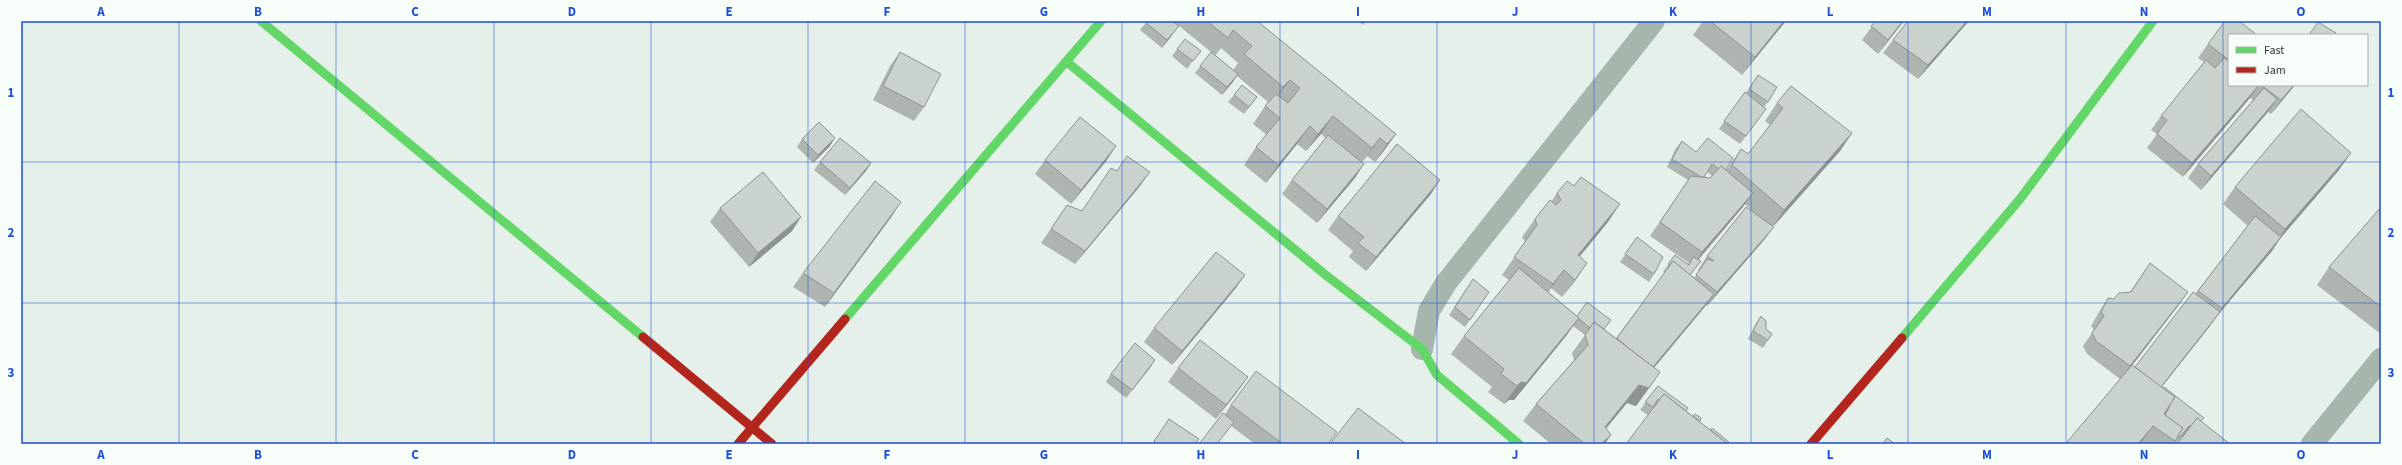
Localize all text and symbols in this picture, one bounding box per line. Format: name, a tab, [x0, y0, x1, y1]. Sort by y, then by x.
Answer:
text: A	[96, 3, 105, 21]
text: B	[254, 3, 262, 21]
text: C	[411, 3, 419, 21]
text: D	[568, 3, 576, 21]
text: E	[725, 3, 733, 21]
text: F	[884, 3, 891, 21]
text: G	[1040, 3, 1048, 21]
text: H	[1197, 3, 1205, 21]
text: I	[1356, 3, 1360, 21]
text: J	[1512, 3, 1518, 21]
text: K	[1669, 3, 1678, 21]
text: L	[1827, 3, 1834, 21]
text: M	[1982, 3, 1992, 21]
text: N	[2140, 3, 2148, 21]
text: O	[2297, 3, 2306, 21]
legend	[2228, 34, 2368, 86]
text: Fast	[2264, 42, 2284, 59]
text: Jam	[2264, 62, 2286, 79]
text: 1	[8, 84, 15, 102]
text: 1	[2388, 84, 2395, 102]
text: 2	[8, 224, 15, 242]
text: 2	[2388, 224, 2395, 242]
text: 3	[8, 364, 15, 382]
text: 3	[2388, 364, 2395, 382]
text: A	[96, 446, 105, 464]
text: B	[254, 446, 262, 464]
text: C	[411, 446, 419, 464]
text: D	[568, 446, 576, 464]
text: E	[725, 446, 733, 464]
text: F	[884, 446, 891, 464]
text: G	[1040, 446, 1048, 464]
text: H	[1197, 446, 1205, 464]
text: I	[1356, 446, 1360, 464]
text: J	[1512, 446, 1518, 464]
text: K	[1669, 446, 1678, 464]
text: L	[1827, 446, 1834, 464]
text: M	[1982, 446, 1992, 464]
text: N	[2140, 446, 2148, 464]
text: O	[2297, 446, 2306, 464]

